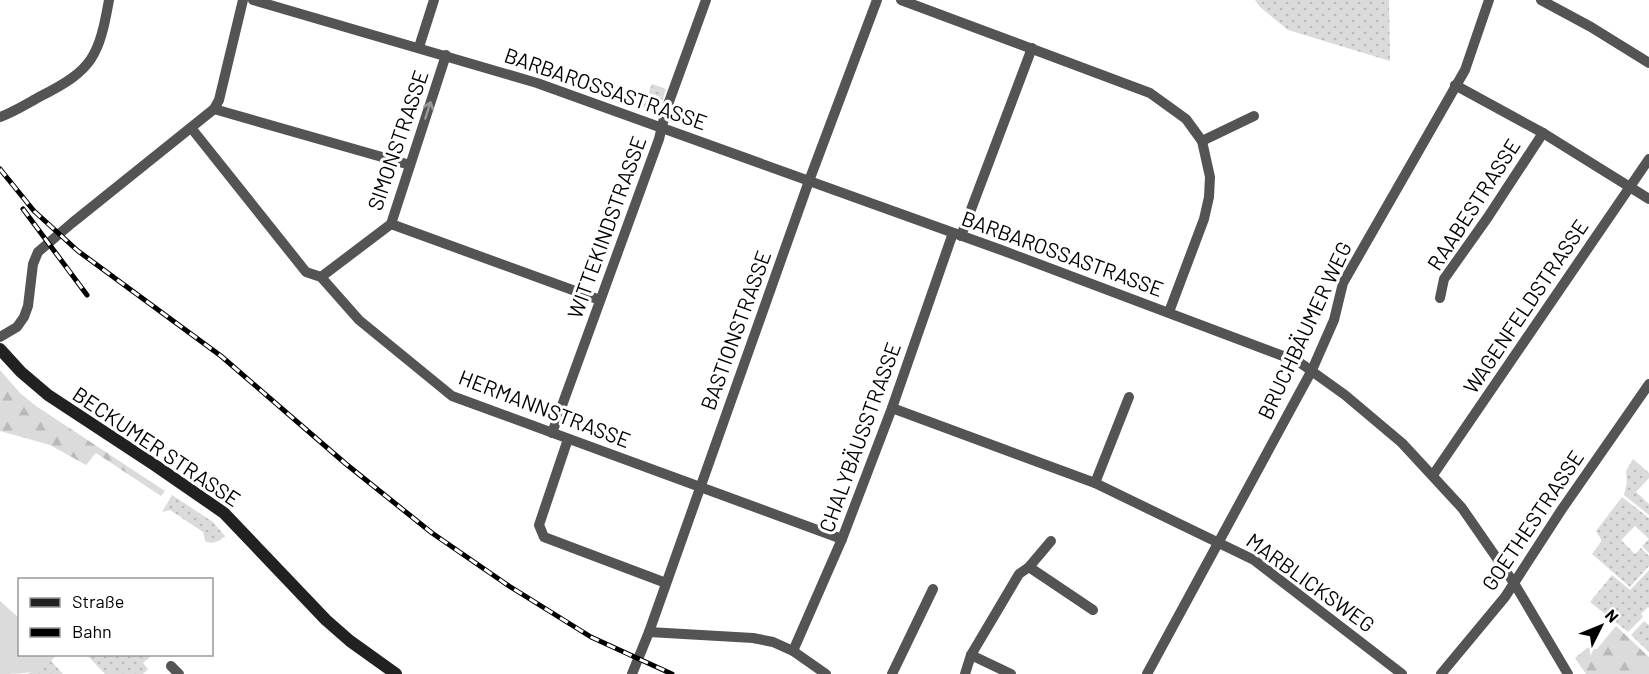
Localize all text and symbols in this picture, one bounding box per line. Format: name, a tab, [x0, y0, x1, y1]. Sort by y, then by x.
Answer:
street label: BARBAROSSASTRASSE	[501, 42, 711, 134]
street label: SIMONSTRASSE	[361, 67, 433, 213]
one-way arrow	[423, 101, 434, 120]
street label: WITTEKINDSTRASSE	[561, 132, 651, 322]
street label: RAABESTRASSE	[1421, 134, 1525, 274]
street label: BARBAROSSASTRASSE	[959, 205, 1167, 301]
street label: WAGENFELDSTRASSE	[1457, 214, 1593, 398]
street label: BRUCHBÄUMER WEG	[1252, 237, 1356, 423]
street label: BASTIONSTRASSE	[695, 247, 775, 413]
street label: CHALYBÄUSSTRASSE	[813, 339, 905, 535]
street label: HERMANNSTRASSE	[456, 364, 634, 452]
street label: BECKUMER STRASSE	[69, 381, 245, 511]
street label: GOETHESTRASSE	[1476, 445, 1588, 595]
street label: MARBLICKSWEG	[1242, 527, 1380, 637]
legend	[18, 578, 213, 656]
text: Straße	[72, 590, 124, 612]
north arrow	[1571, 596, 1631, 656]
text: N	[1602, 605, 1623, 626]
text: Bahn	[72, 620, 112, 642]

